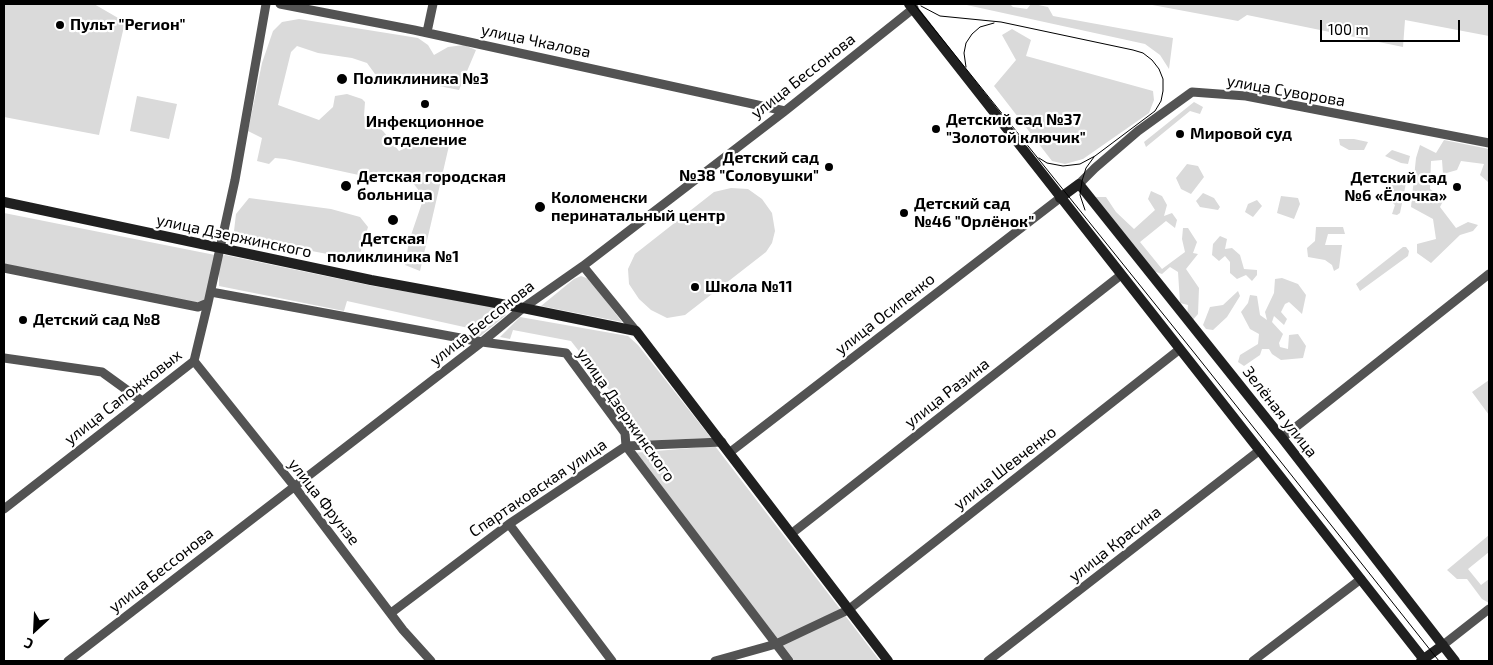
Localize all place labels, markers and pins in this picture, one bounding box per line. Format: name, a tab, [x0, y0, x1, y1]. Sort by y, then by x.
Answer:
place label: Пульт "Регион"	[70, 15, 186, 35]
marker: Пульт "Регион"	[54, 19, 66, 31]
place label: Поликлиника №3	[353, 69, 489, 89]
marker: Поликлиника №3	[335, 72, 349, 86]
marker: Инфекционное отделение	[419, 98, 431, 110]
place label: Детский сад №37 "Золотой ключик"	[946, 110, 1086, 148]
place label: Инфекционное отделение	[366, 112, 484, 150]
marker: Детский сад №37 "Золотой ключик"	[930, 123, 942, 135]
place label: Мировой суд	[1190, 124, 1292, 144]
marker: Мировой суд	[1174, 128, 1186, 140]
place label: Детский сад №38 "Соловушки"	[679, 148, 819, 186]
marker: Детский сад №38 "Соловушки"	[823, 161, 835, 173]
place label: Детская городская больница	[357, 167, 506, 205]
place label: Детский сад №6 «Ёлочка»	[1344, 168, 1447, 206]
marker: Детская городская больница	[339, 179, 353, 193]
marker: Детский сад №6 «Ёлочка»	[1451, 181, 1463, 193]
place label: Коломенски перинатальный центр	[551, 188, 725, 226]
place label: Детский сад №46 "Орлёнок"	[914, 194, 1034, 232]
marker: Коломенски перинатальный центр	[533, 200, 547, 214]
marker: Детский сад №46 "Орлёнок"	[898, 207, 910, 219]
marker: Детская поликлиника №1	[386, 213, 400, 227]
place label: Детская поликлиника №1	[327, 229, 459, 267]
place label: Школа №11	[705, 277, 793, 297]
marker: Школа №11	[689, 281, 701, 293]
place label: Детский сад №8	[33, 310, 161, 330]
marker: Детский сад №8	[17, 314, 29, 326]

